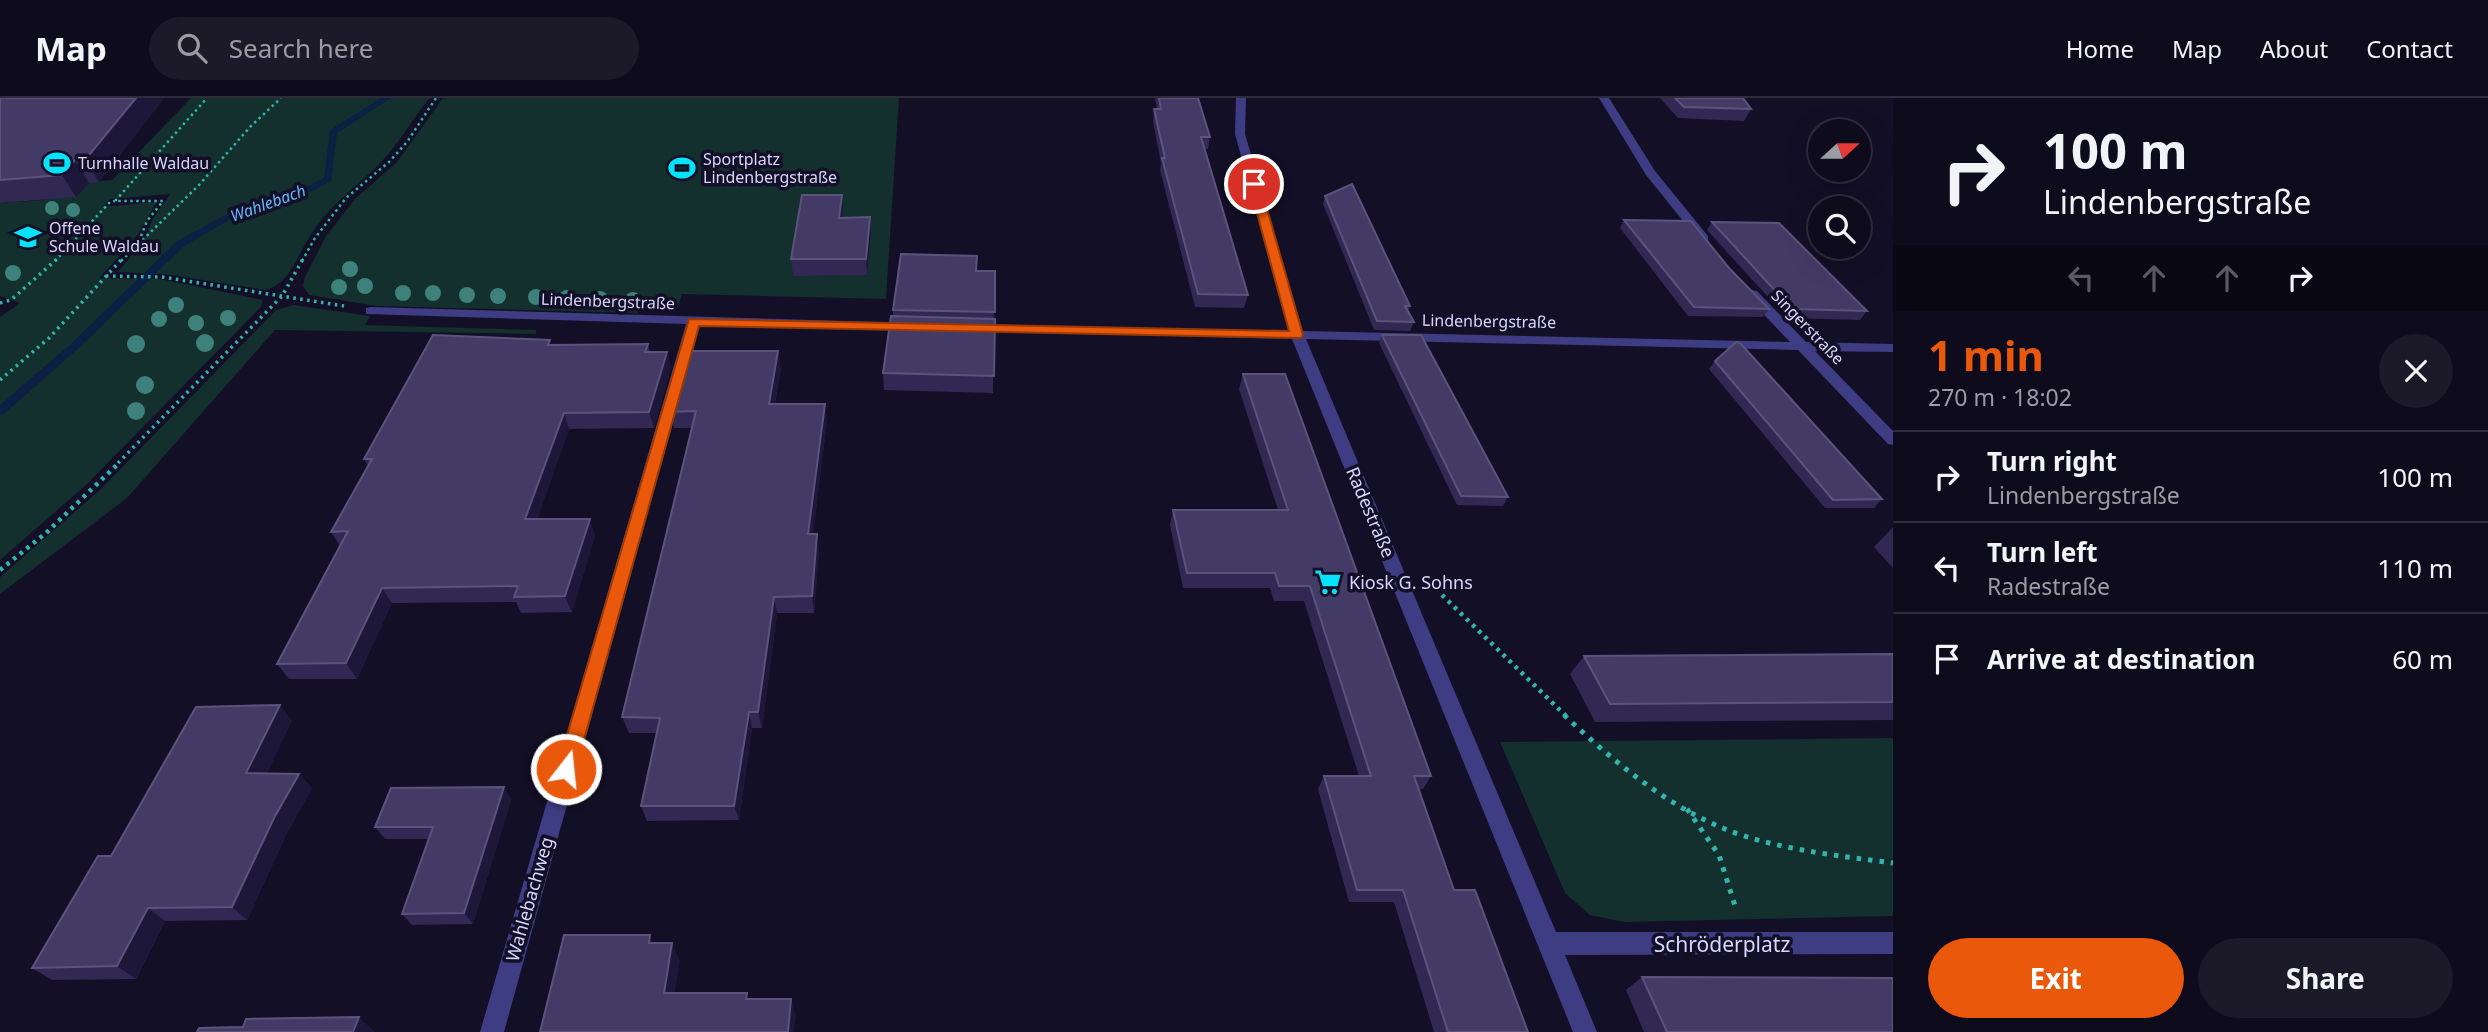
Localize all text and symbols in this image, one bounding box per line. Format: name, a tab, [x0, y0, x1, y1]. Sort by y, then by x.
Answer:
search box	[149, 17, 639, 80]
text: Map	[35, 26, 107, 71]
icon: search	[173, 29, 211, 67]
text: Search here	[229, 30, 373, 66]
text: Home	[2066, 32, 2134, 65]
text: Map	[2172, 32, 2222, 65]
text: About	[2260, 32, 2328, 65]
text: Contact	[2366, 32, 2453, 65]
text: 100 m	[2043, 117, 2188, 183]
north arrow	[1808, 119, 1871, 182]
map controls	[1808, 119, 1871, 259]
icon: right	[1928, 126, 2019, 217]
sports icon: Turnhalle Waldau	[42, 148, 72, 178]
place label: Sportplatz Lindenbergstraße	[703, 148, 837, 188]
place label: Turnhalle Waldau	[78, 152, 209, 174]
sports icon: Sportplatz Lindenbergstraße	[667, 153, 697, 183]
pin	[1224, 154, 1284, 214]
icon: arrive	[1235, 165, 1273, 203]
water label: Wahlebach	[227, 179, 309, 227]
text: Lindenbergstraße	[2043, 180, 2311, 223]
button: search	[1808, 196, 1871, 259]
place label: Offene Schule Waldau	[49, 217, 159, 257]
school or university icon: Offene Schule Waldau	[13, 222, 43, 252]
icon: left	[2062, 259, 2100, 297]
icon: ahead	[2135, 259, 2173, 297]
icon: ahead	[2208, 259, 2246, 297]
icon: right	[2281, 259, 2319, 297]
street label: Singerstraße	[1767, 285, 1849, 369]
street label: Lindenbergstraße	[541, 288, 675, 314]
street label: Lindenbergstraße	[1422, 309, 1556, 333]
text: 1 min	[1928, 326, 2044, 383]
button: close	[2379, 334, 2453, 408]
text: 270 m · 18:02	[1928, 381, 2072, 413]
text: Turn right	[1987, 443, 2117, 479]
icon: right	[1928, 458, 1966, 496]
text: 100 m	[2377, 459, 2453, 495]
street label: Radestraße	[1341, 463, 1401, 561]
text: Lindenbergstraße	[1987, 479, 2180, 511]
text: Turn left	[1987, 534, 2098, 570]
icon: left	[1928, 549, 1966, 587]
text: 110 m	[2377, 550, 2453, 586]
supermarket icon: Kiosk G. Sohns	[1313, 567, 1343, 597]
place label: Kiosk G. Sohns	[1349, 570, 1473, 594]
text: Radestraße	[1987, 570, 2110, 602]
icon: arrive	[1928, 640, 1966, 678]
text: Arrive at destination	[1987, 641, 2256, 677]
text: 60 m	[2392, 641, 2453, 677]
position arrow	[529, 732, 603, 806]
street label: Wahlebachweg	[500, 834, 558, 964]
street label: Schröderplatz	[1654, 930, 1790, 958]
button: Exit	[1928, 938, 2184, 1018]
button: Share	[2198, 938, 2453, 1018]

